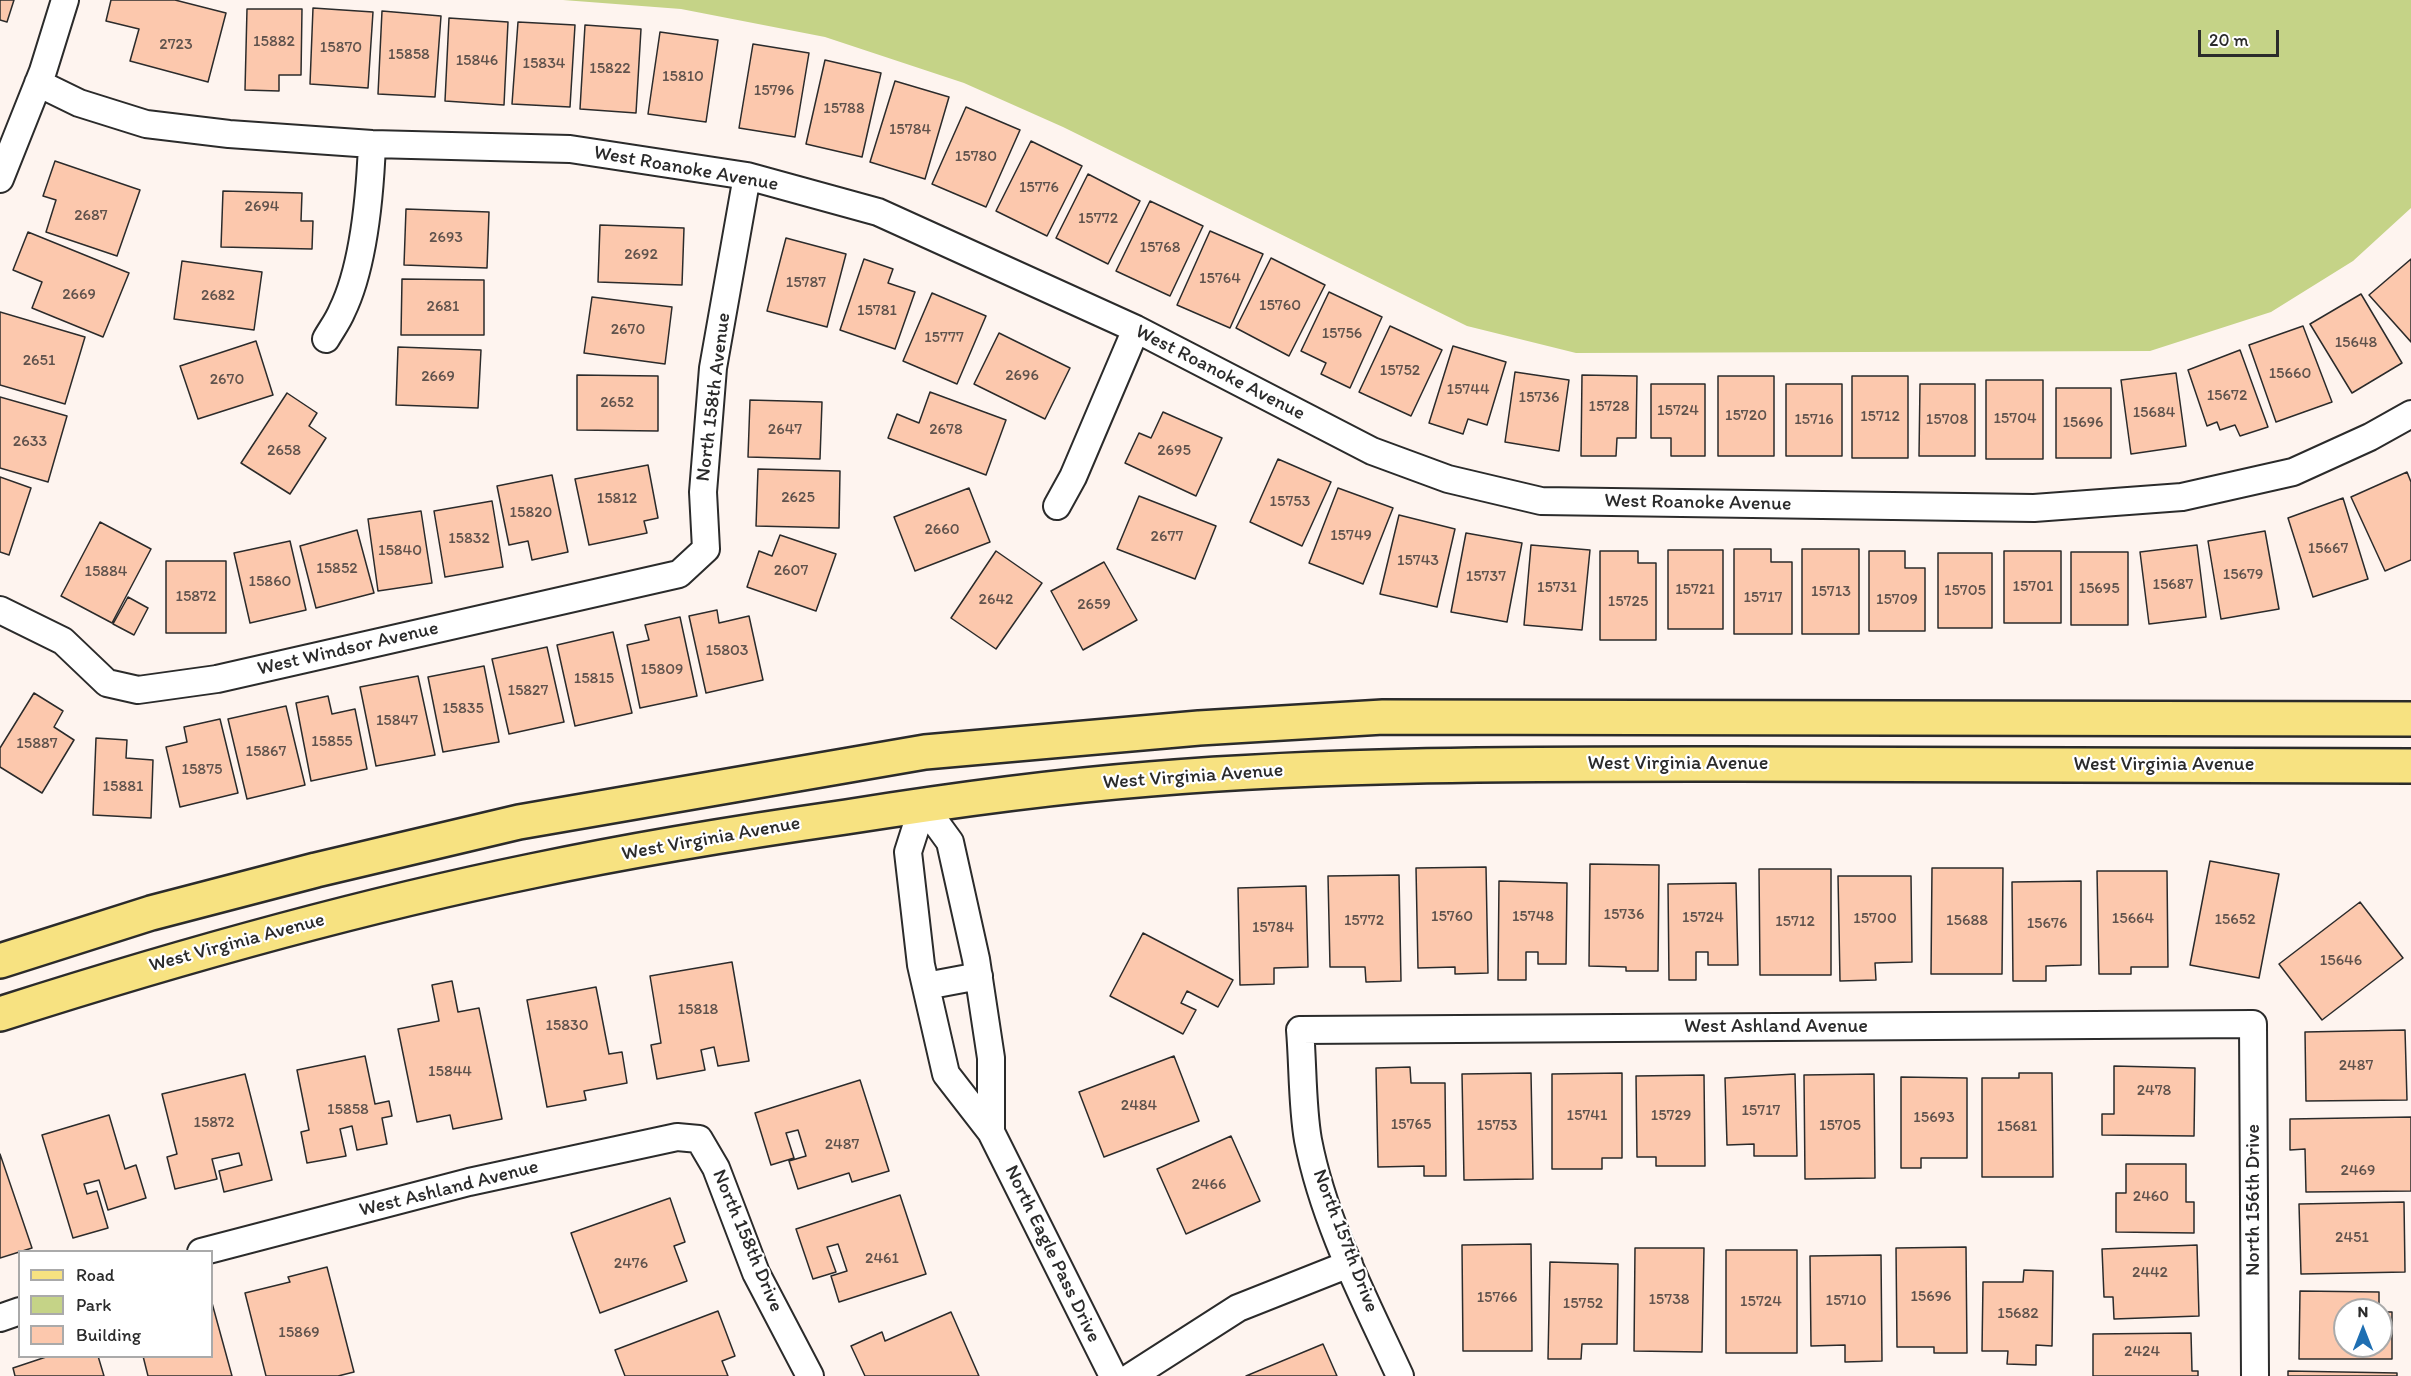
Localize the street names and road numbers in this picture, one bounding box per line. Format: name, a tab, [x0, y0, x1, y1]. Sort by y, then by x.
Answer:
street label: West Roanoke Avenue	[592, 141, 780, 197]
street label: North 158th Avenue	[692, 311, 736, 483]
street label: West Roanoke Avenue	[1131, 320, 1309, 426]
street label: West Roanoke Avenue	[1604, 489, 1792, 517]
street label: West Windsor Avenue	[255, 616, 441, 682]
street label: West Virginia Avenue	[1588, 752, 1768, 776]
street label: West Virginia Avenue	[2074, 753, 2254, 777]
street label: West Virginia Avenue	[1102, 759, 1284, 795]
street label: West Virginia Avenue	[620, 811, 802, 867]
street label: West Virginia Avenue	[147, 908, 327, 978]
street label: West Ashland Avenue	[1684, 1015, 1868, 1039]
street label: North 156th Drive	[2242, 1124, 2266, 1276]
street label: West Ashland Avenue	[357, 1155, 541, 1223]
street label: North Eagle Pass Drive	[999, 1161, 1105, 1347]
street label: North 158th Drive	[706, 1166, 788, 1316]
street label: North 157th Drive	[1307, 1166, 1383, 1316]

